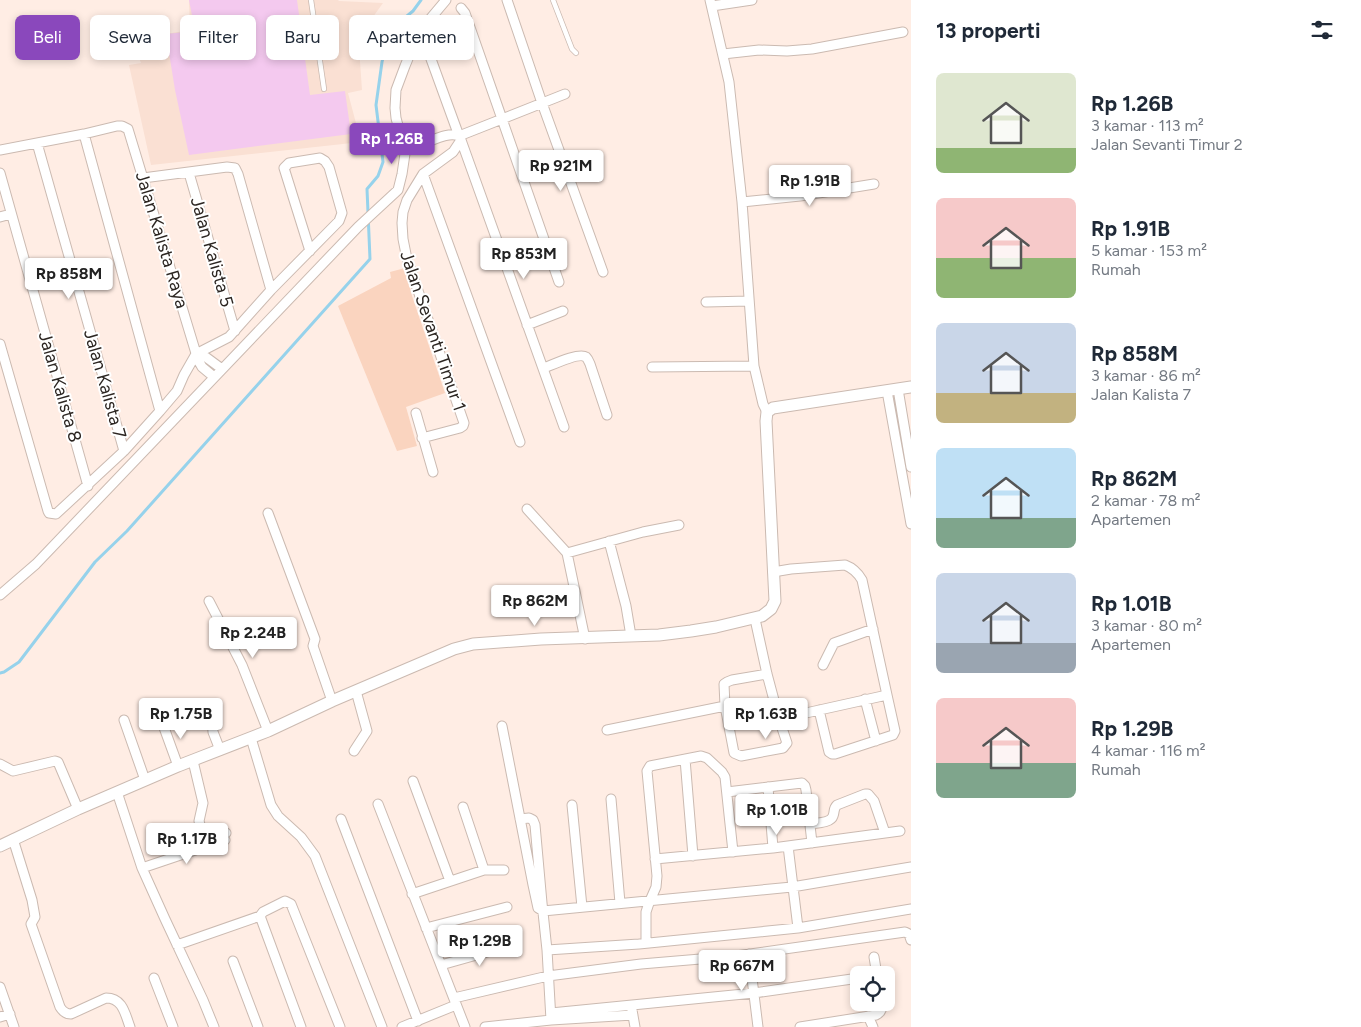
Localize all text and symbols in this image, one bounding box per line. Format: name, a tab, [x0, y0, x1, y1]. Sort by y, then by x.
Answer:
chip: Beli	[15, 15, 80, 60]
chip: Sewa	[90, 15, 170, 60]
chip: Filter	[180, 15, 256, 60]
chip: Baru	[266, 15, 339, 60]
chip: Apartemen	[349, 15, 474, 60]
icon: filters	[1308, 16, 1336, 44]
text: 13 properti	[936, 18, 1040, 43]
text: Rp 1.26B	[1091, 91, 1173, 116]
icon: home	[976, 93, 1036, 153]
text: 3 kamar · 113 m²	[1091, 116, 1204, 135]
pin: Rp 1.26B	[340, 122, 444, 165]
text: Rp 1.26B	[361, 129, 423, 148]
text: Jalan Sevanti Timur 2	[1091, 135, 1243, 154]
pin: Rp 921M	[515, 150, 607, 192]
text: Rp 921M	[530, 156, 592, 175]
pin: Rp 1.91B	[758, 164, 862, 207]
street label: Jalan Kalista Raya	[131, 169, 193, 311]
text: Rp 1.91B	[780, 171, 840, 190]
street label: Jalan Kalista 5	[186, 194, 238, 310]
text: Rp 1.91B	[1091, 216, 1170, 241]
icon: home	[976, 218, 1036, 278]
pin: Rp 853M	[478, 238, 570, 280]
text: 5 kamar · 153 m²	[1091, 241, 1207, 260]
text: Rp 853M	[491, 244, 557, 263]
street label: Jalan Sevanti Timur 1	[395, 248, 471, 414]
pin: Rp 858M	[23, 258, 115, 300]
text: Rumah	[1091, 260, 1141, 279]
text: Rp 858M	[36, 264, 102, 283]
street label: Jalan Kalista 7	[79, 327, 131, 441]
street label: Jalan Kalista 8	[34, 329, 86, 445]
text: Rp 858M	[1091, 341, 1178, 366]
icon: home	[976, 343, 1036, 403]
text: 3 kamar · 86 m²	[1091, 366, 1201, 385]
text: Jalan Kalista 7	[1091, 385, 1191, 404]
text: Rp 862M	[1091, 466, 1177, 491]
icon: home	[976, 468, 1036, 528]
text: 2 kamar · 78 m²	[1091, 491, 1201, 510]
text: Apartemen	[1091, 510, 1171, 529]
pin: Rp 862M	[489, 584, 581, 627]
text: Rp 862M	[502, 591, 568, 610]
text: Rp 1.01B	[1091, 591, 1172, 616]
icon: home	[976, 593, 1036, 653]
pin: Rp 2.24B	[201, 616, 305, 659]
text: 3 kamar · 80 m²	[1091, 616, 1202, 635]
text: Rp 2.24B	[220, 623, 286, 642]
text: Apartemen	[1091, 635, 1171, 654]
pin: Rp 1.75B	[129, 698, 233, 740]
pin: Rp 1.63B	[714, 698, 818, 740]
text: Rp 1.75B	[150, 704, 212, 723]
text: Rp 1.63B	[735, 704, 797, 723]
text: Rp 1.29B	[1091, 716, 1173, 741]
icon: home	[976, 718, 1036, 778]
text: 4 kamar · 116 m²	[1091, 741, 1205, 760]
text: Rumah	[1091, 760, 1141, 779]
pin: Rp 1.01B	[725, 794, 829, 836]
text: Rp 1.01B	[746, 800, 808, 819]
pin: Rp 1.17B	[135, 822, 239, 865]
text: Rp 1.17B	[157, 829, 217, 848]
pin: Rp 1.29B	[428, 924, 532, 967]
text: Rp 1.29B	[449, 931, 511, 950]
pin: Rp 667M	[696, 950, 788, 992]
text: Rp 667M	[710, 956, 774, 975]
map controls	[850, 966, 895, 1011]
button: locate	[850, 966, 895, 1011]

